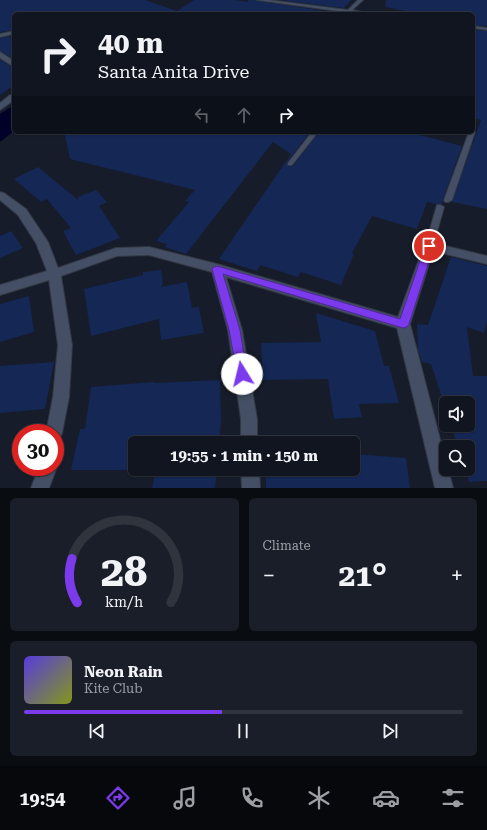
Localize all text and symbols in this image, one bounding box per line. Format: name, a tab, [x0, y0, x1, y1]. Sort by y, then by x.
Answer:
text: 40 m	[98, 27, 163, 60]
icon: right	[32, 28, 84, 80]
text: Santa Anita Drive	[98, 61, 249, 82]
icon: left	[191, 104, 213, 126]
icon: ahead	[233, 104, 255, 126]
icon: right	[275, 104, 297, 126]
pin	[412, 229, 446, 263]
icon: arrive	[418, 235, 440, 257]
position arrow	[221, 353, 263, 395]
map controls	[439, 396, 475, 476]
button: sound	[439, 396, 475, 432]
speed limit sign: 30	[12, 424, 64, 476]
button: search	[439, 440, 475, 476]
text: 19:55 · 1 min · 150 m	[170, 447, 318, 465]
text: Climate	[263, 538, 311, 553]
text: 28	[101, 546, 148, 595]
text: 21°	[338, 558, 387, 593]
text: −	[263, 563, 275, 588]
text: +	[451, 563, 463, 588]
text: km/h	[105, 593, 143, 609]
text: Neon Rain	[84, 663, 163, 681]
text: Kite Club	[84, 681, 143, 696]
icon: previous	[86, 720, 108, 742]
icon: pause	[232, 720, 254, 742]
icon: next	[379, 720, 401, 742]
icon: directions	[104, 784, 132, 812]
icon: music	[171, 784, 199, 812]
icon: phone	[238, 784, 266, 812]
icon: climate	[305, 784, 333, 812]
icon: car	[372, 784, 400, 812]
icon: filters	[439, 784, 467, 812]
text: 19:54	[20, 788, 65, 809]

